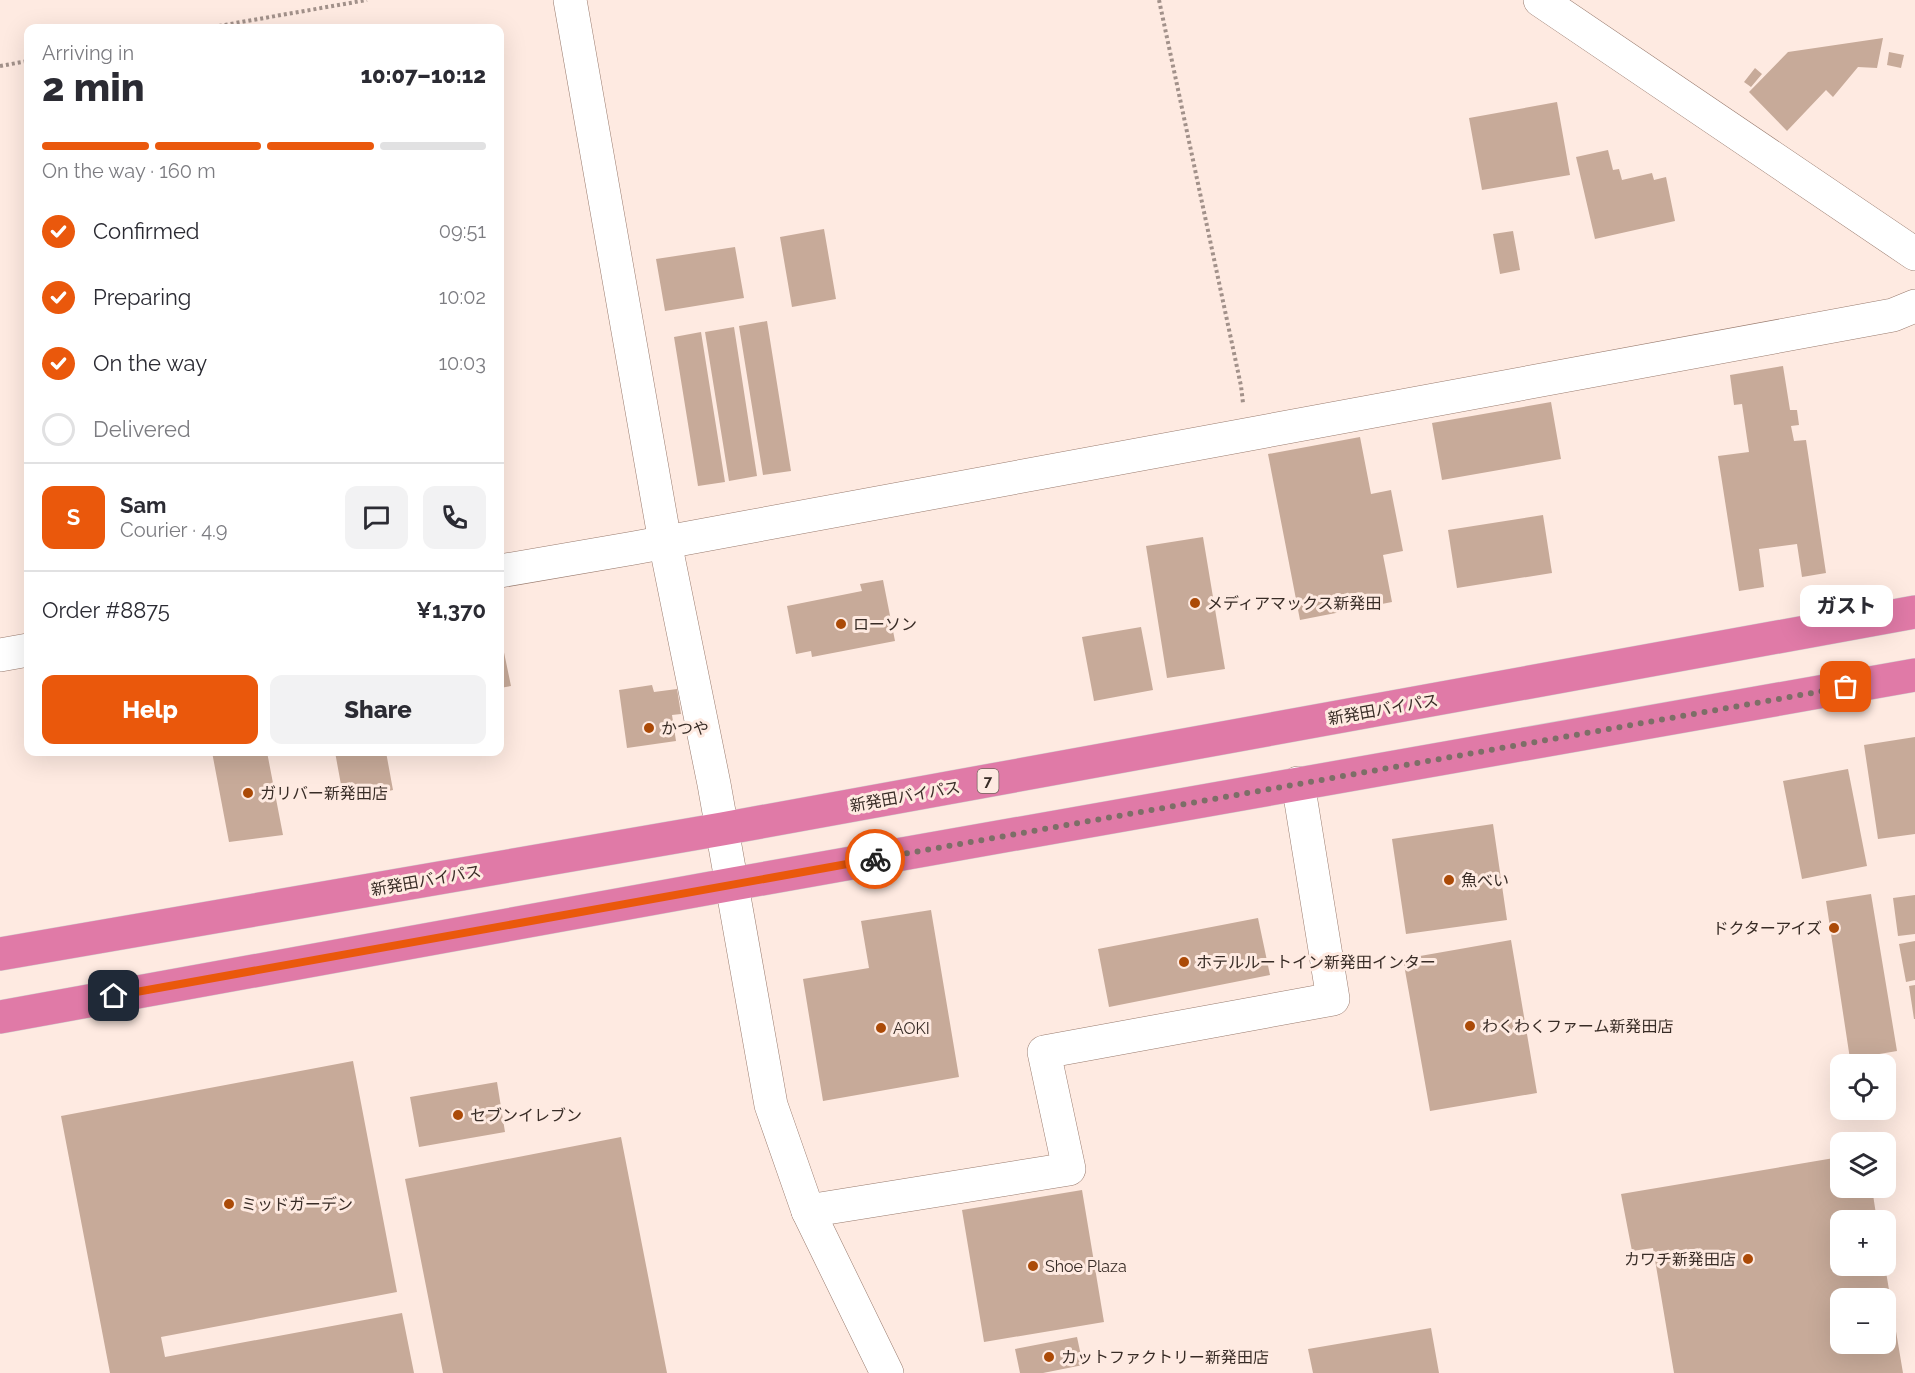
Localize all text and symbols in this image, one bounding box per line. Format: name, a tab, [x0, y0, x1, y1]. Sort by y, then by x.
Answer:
text: Arriving in	[42, 41, 134, 65]
text: 10:07–10:12	[361, 62, 486, 88]
text: 2 min	[42, 64, 145, 110]
text: On the way · 160 m	[42, 159, 216, 183]
icon: check	[42, 215, 75, 248]
text: Confirmed	[93, 218, 200, 244]
text: 09:51	[439, 219, 486, 243]
icon: check	[42, 281, 75, 314]
text: Preparing	[93, 284, 191, 310]
text: 10:02	[439, 285, 486, 309]
icon: check	[42, 347, 75, 380]
text: On the way	[93, 350, 207, 376]
text: 10:03	[439, 351, 486, 375]
text: Delivered	[93, 416, 191, 442]
button: chat	[345, 486, 408, 549]
button: phone	[423, 486, 486, 549]
text: Sam	[120, 492, 167, 518]
text: S	[67, 504, 80, 530]
text: Courier · 4.9	[120, 518, 228, 542]
callout: ガスト	[1800, 585, 1892, 627]
place label: メディアマックス新発田	[1207, 594, 1381, 613]
text: ガスト	[1817, 594, 1877, 618]
marker: メディアマックス新発田	[1188, 596, 1202, 610]
text: Order #8875	[42, 597, 170, 623]
text: ¥1,370	[416, 597, 486, 623]
place label: ローソン	[853, 615, 917, 634]
marker: ローソン	[834, 617, 848, 631]
pin	[1820, 661, 1871, 712]
icon: bag	[1829, 670, 1862, 703]
button: Help	[42, 675, 258, 744]
button: Share	[270, 675, 486, 744]
street label: 新発田バイパス	[1326, 690, 1440, 729]
place label: かつや	[661, 719, 709, 738]
marker: かつや	[642, 721, 656, 735]
road number: 7	[978, 769, 998, 793]
street label: 新発田バイパス	[848, 777, 962, 816]
place label: ガリバー新発田店	[260, 784, 388, 803]
marker: ガリバー新発田店	[241, 786, 255, 800]
courier	[845, 829, 905, 889]
icon: bike	[859, 843, 892, 876]
street label: 新発田バイパス	[369, 861, 483, 900]
place label: 魚べい	[1461, 871, 1509, 890]
marker: 魚べい	[1442, 873, 1456, 887]
place label: ドクターアイズ	[1713, 919, 1822, 938]
marker: ドクターアイズ	[1827, 921, 1841, 935]
place label: ホテルルートイン新発田インター	[1196, 953, 1436, 972]
marker: ホテルルートイン新発田インター	[1177, 955, 1191, 969]
pin	[88, 970, 139, 1021]
icon: home	[97, 979, 130, 1012]
place label: わくわくファーム新発田店	[1482, 1017, 1674, 1036]
place label: AOKI	[893, 1019, 930, 1038]
marker: わくわくファーム新発田店	[1463, 1019, 1477, 1033]
marker: AOKI	[874, 1021, 888, 1035]
map controls	[1830, 1054, 1896, 1354]
button: locate	[1830, 1054, 1896, 1120]
place label: セブンイレブン	[470, 1106, 582, 1125]
marker: セブンイレブン	[451, 1108, 465, 1122]
button: layers	[1830, 1132, 1896, 1198]
place label: ミッドガーデン	[241, 1195, 353, 1214]
marker: ミッドガーデン	[222, 1197, 236, 1211]
button: +	[1830, 1210, 1896, 1276]
place label: カワチ新発田店	[1624, 1250, 1736, 1269]
marker: カワチ新発田店	[1741, 1252, 1755, 1266]
place label: Shoe Plaza	[1045, 1257, 1127, 1276]
marker: Shoe Plaza	[1026, 1259, 1040, 1273]
button: −	[1830, 1288, 1896, 1354]
place label: カットファクトリー新発田店	[1061, 1348, 1269, 1367]
marker: カットファクトリー新発田店	[1042, 1350, 1056, 1364]

